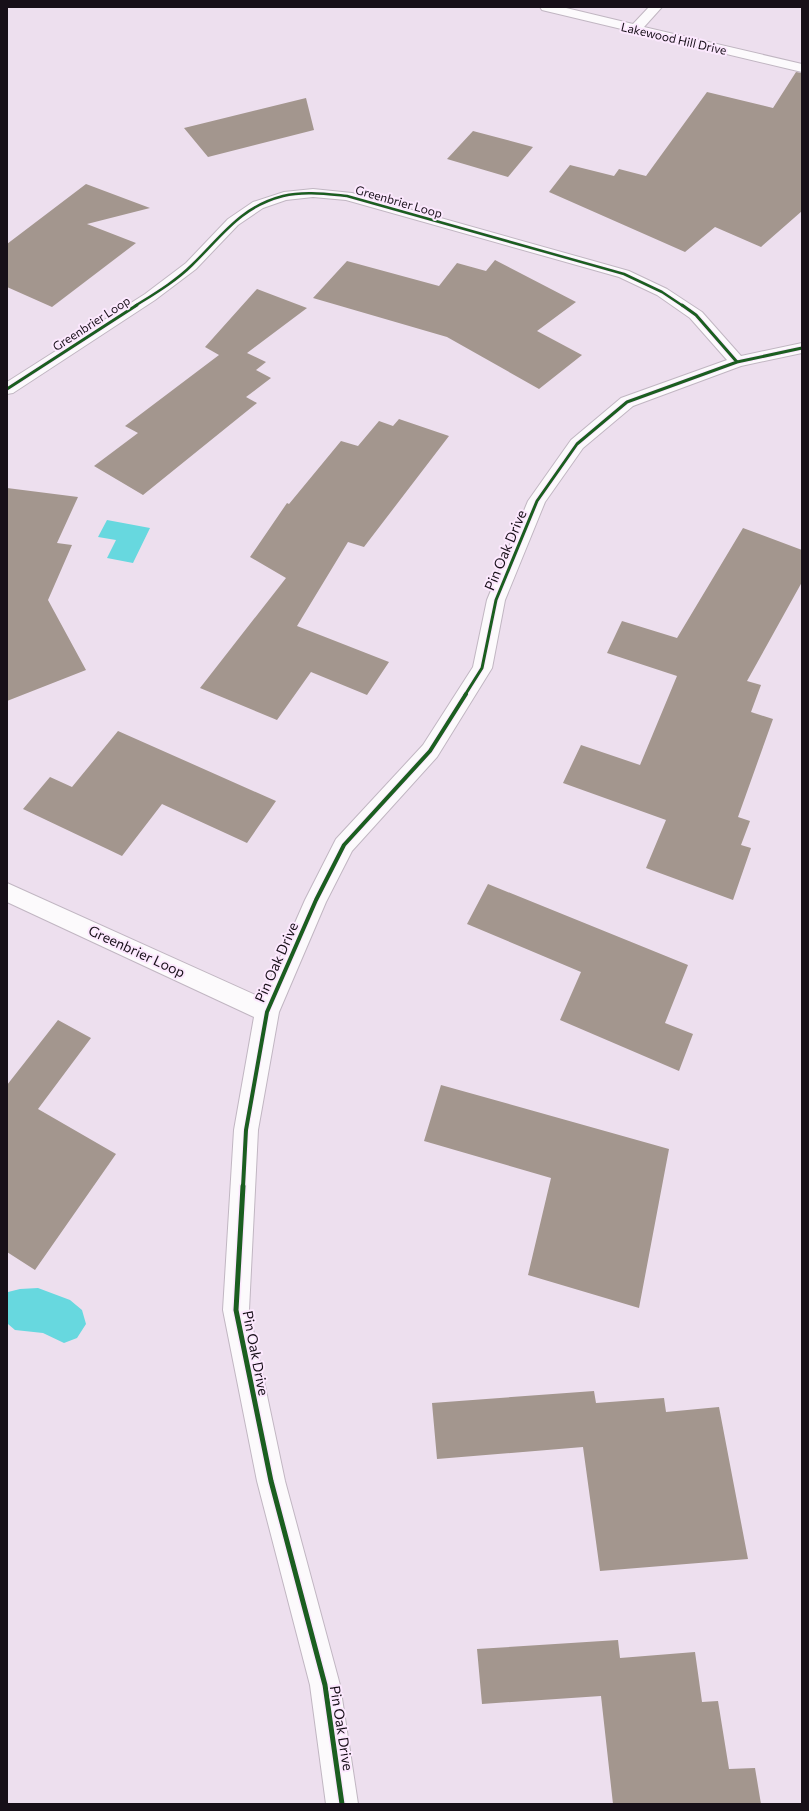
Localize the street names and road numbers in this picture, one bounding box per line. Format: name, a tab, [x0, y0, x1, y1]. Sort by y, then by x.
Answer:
street label: Lakewood Hill Drive	[620, 19, 728, 57]
street label: Greenbrier Loop	[354, 182, 444, 220]
street label: Greenbrier Loop	[50, 293, 132, 353]
street label: Pin Oak Drive	[480, 507, 530, 593]
street label: Pin Oak Drive	[251, 919, 301, 1005]
street label: Greenbrier Loop	[86, 921, 188, 981]
street label: Pin Oak Drive	[239, 1309, 273, 1397]
street label: Pin Oak Drive	[327, 1684, 357, 1772]

